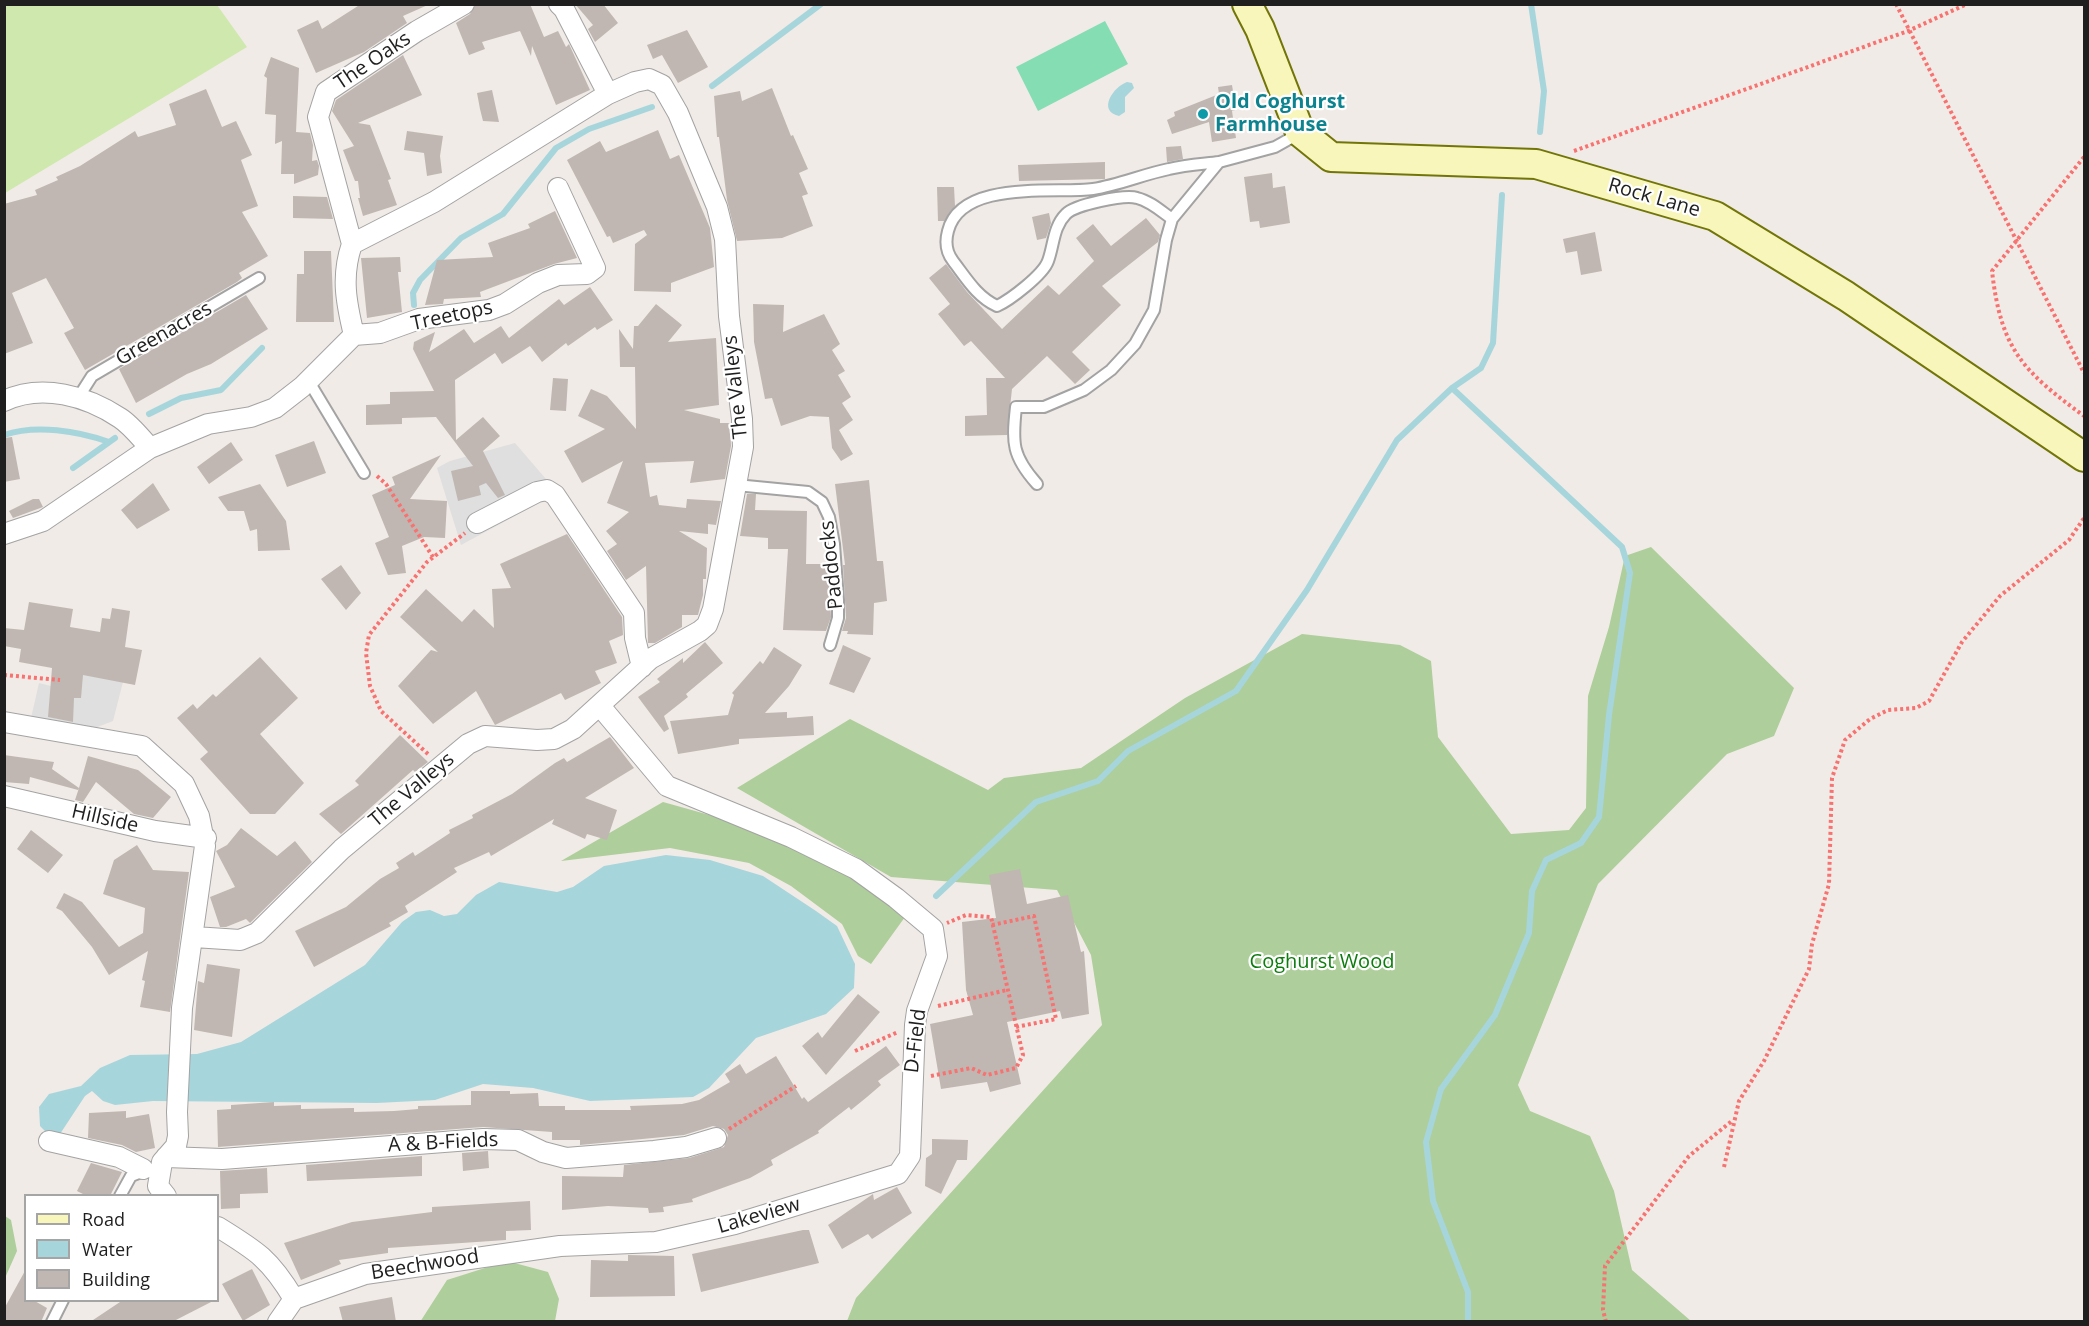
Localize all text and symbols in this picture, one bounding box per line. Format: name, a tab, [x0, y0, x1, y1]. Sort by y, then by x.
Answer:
street label: The Oaks	[330, 27, 416, 95]
place label: Old Coghurst Farmhouse	[1215, 90, 1345, 137]
marker: Old Coghurst Farmhouse	[1196, 107, 1210, 121]
street label: Rock Lane	[1605, 173, 1703, 223]
street label: Treetops	[409, 296, 495, 336]
street label: Greenacres	[112, 297, 216, 371]
street label: The Valleys	[719, 334, 753, 440]
street label: Paddocks	[815, 519, 849, 611]
street label: The Valleys	[365, 748, 459, 832]
street label: Hillside	[69, 800, 141, 838]
park label: Coghurst Wood	[1250, 950, 1394, 974]
street label: D-Field	[900, 1007, 932, 1075]
street label: A & B-Fields	[387, 1128, 499, 1158]
street label: Lakeview	[715, 1193, 803, 1239]
legend	[24, 1194, 219, 1302]
text: Road	[82, 1207, 125, 1231]
text: Water	[82, 1237, 133, 1261]
street label: Beechwood	[369, 1245, 481, 1285]
text: Building	[82, 1267, 150, 1291]

